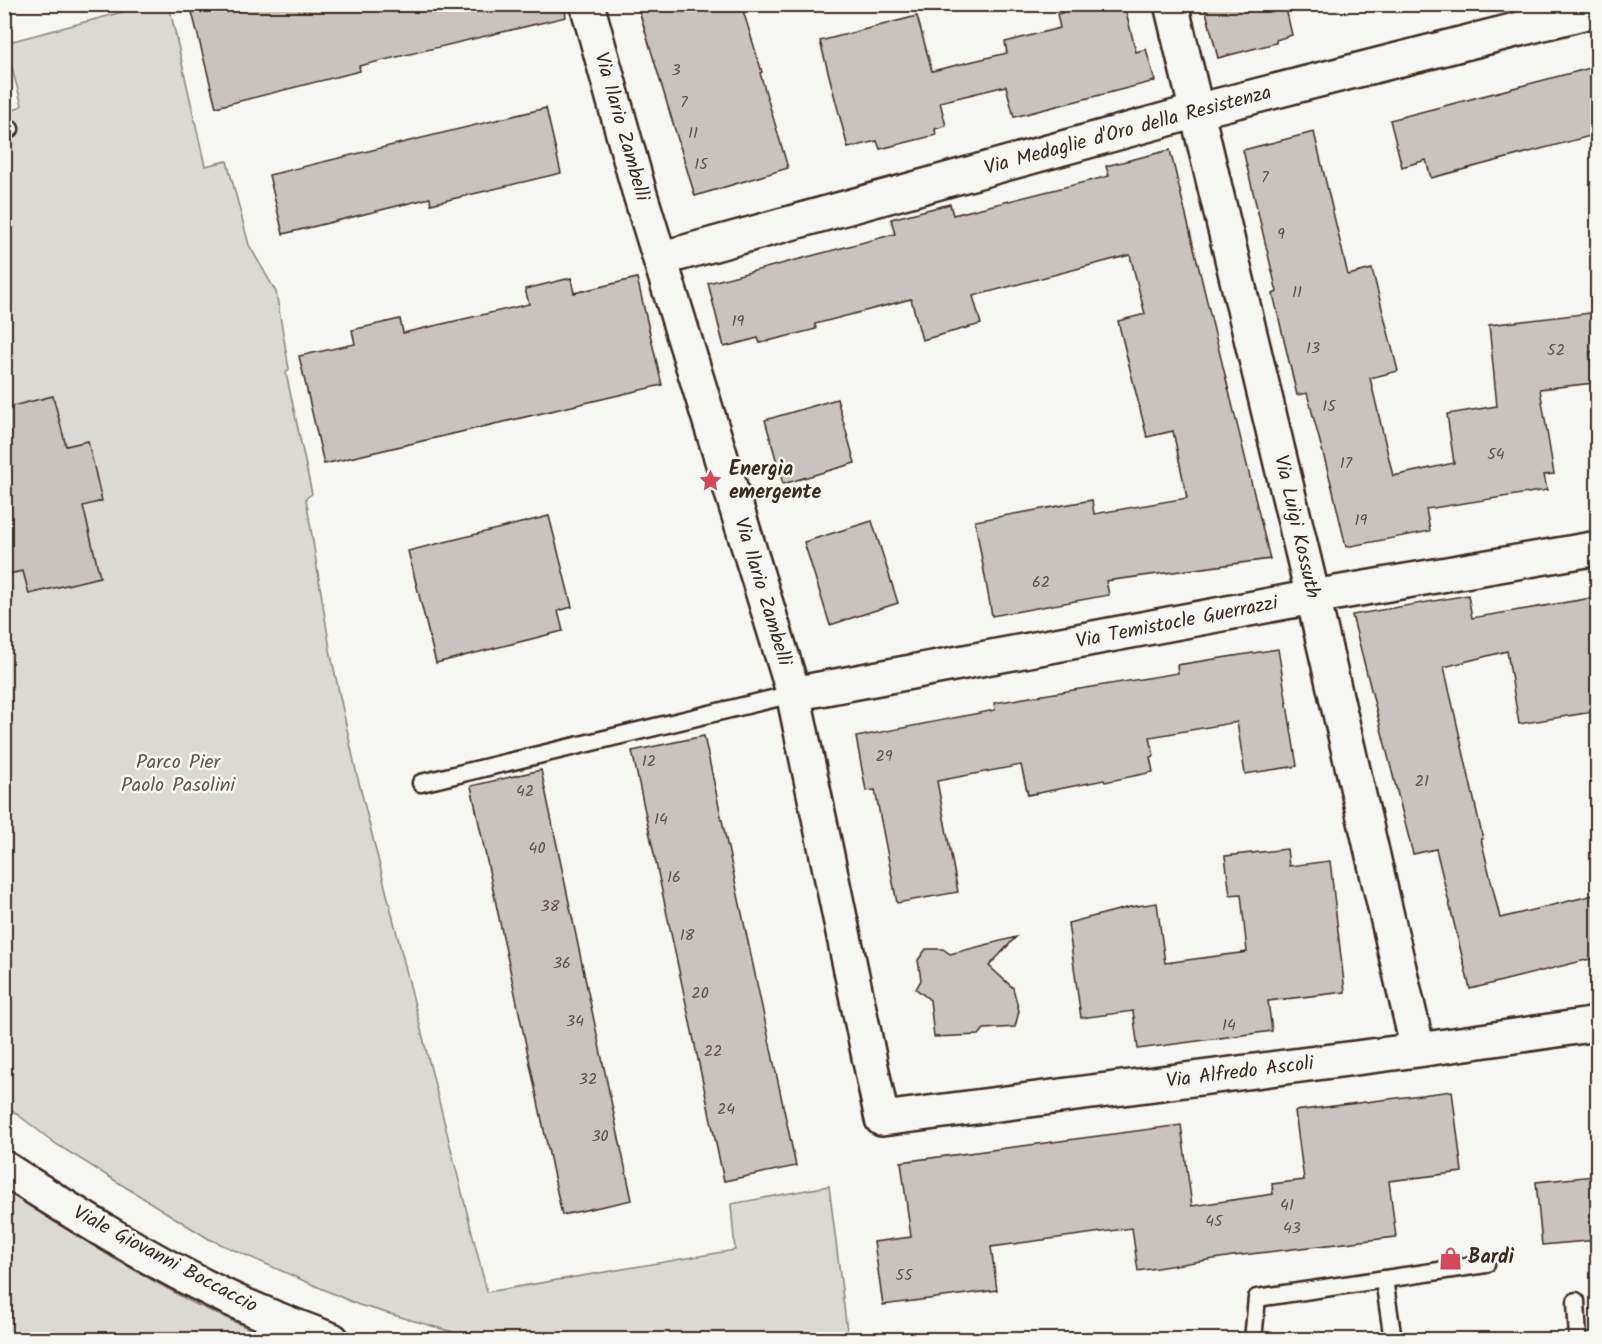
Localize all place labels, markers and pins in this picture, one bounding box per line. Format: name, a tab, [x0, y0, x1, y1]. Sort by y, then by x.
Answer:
place label: Energia emergente	[729, 454, 822, 509]
place icon: Energia emergente	[698, 468, 724, 494]
place label: Bardi	[1468, 1242, 1515, 1274]
shop icon: Bardi	[1437, 1245, 1463, 1271]

